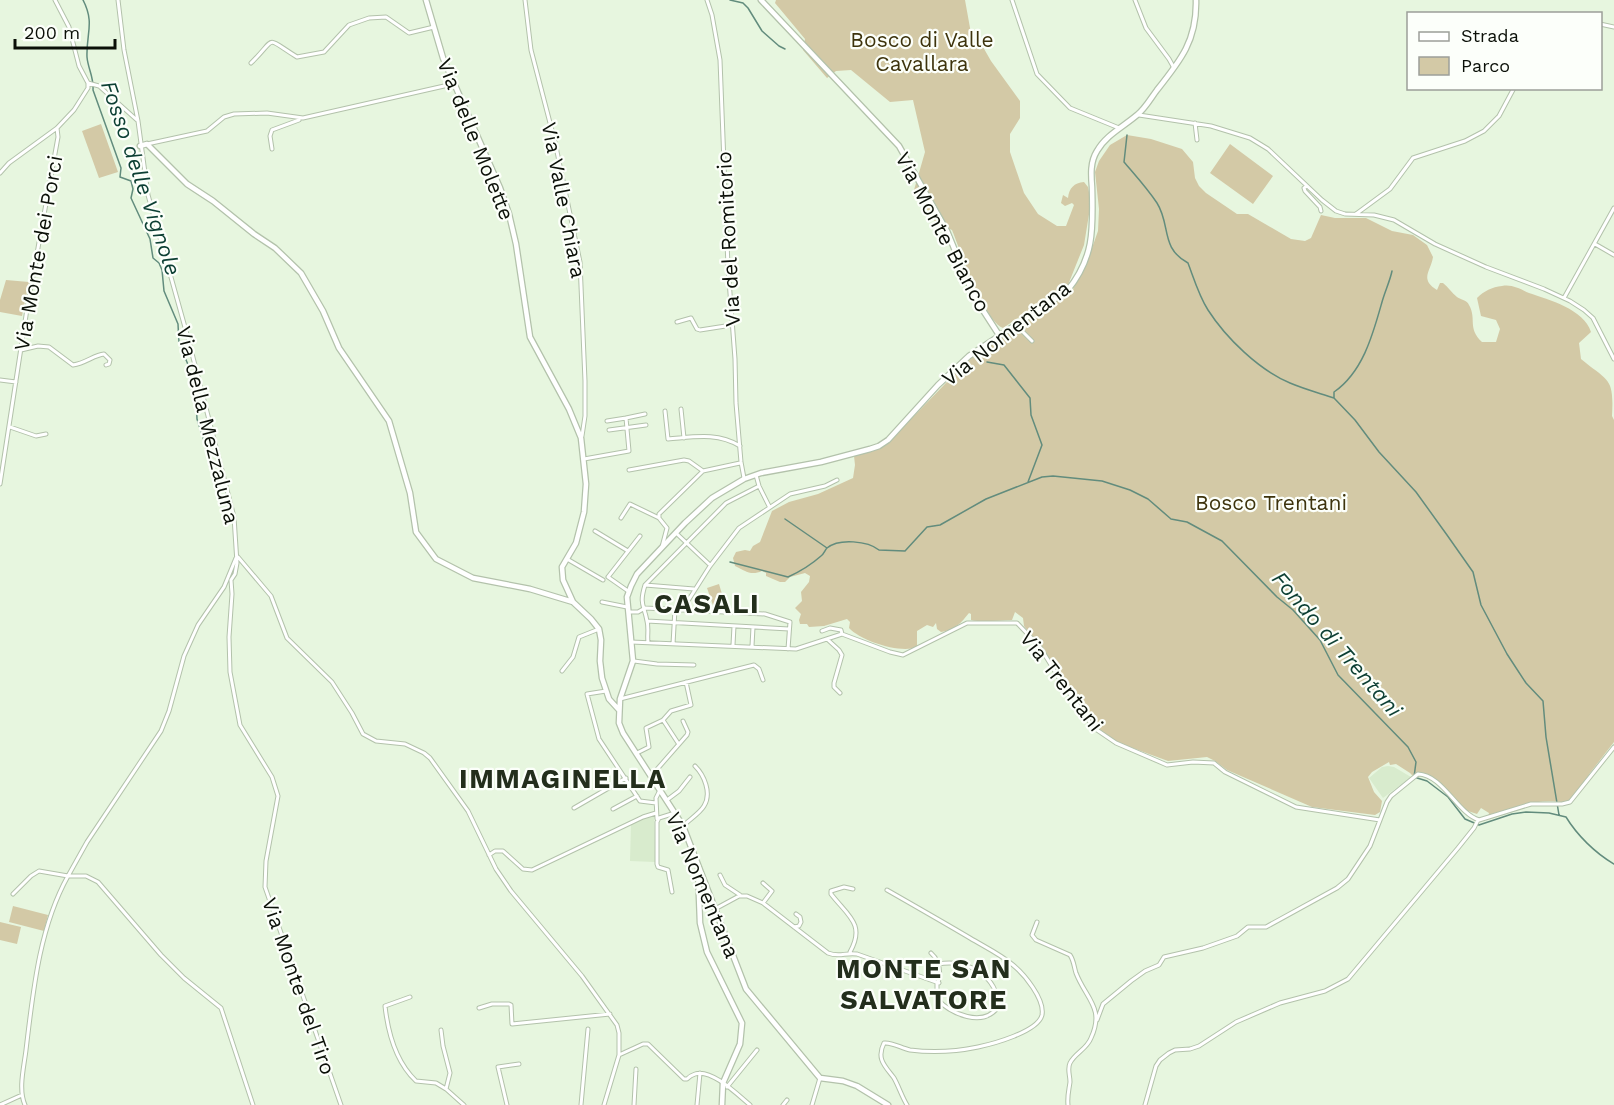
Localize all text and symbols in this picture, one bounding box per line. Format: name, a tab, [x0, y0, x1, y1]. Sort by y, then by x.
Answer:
scale bar	[15, 12, 116, 50]
legend	[1407, 12, 1602, 90]
text: 200 m	[24, 22, 80, 43]
text: Strada	[1461, 25, 1519, 46]
park label: Bosco di Valle Cavallara	[850, 27, 994, 76]
street label: Via delle Molette	[432, 55, 520, 223]
text: Parco	[1461, 55, 1510, 76]
water label: Fosso delle Vignole	[96, 77, 186, 279]
street label: Via Valle Chiara	[537, 120, 591, 280]
street label: Via Monte Bianco	[890, 148, 996, 316]
street label: Via del Romitorio	[711, 151, 745, 327]
street label: Via Monte dei Porci	[9, 153, 67, 353]
street label: Via Nomentana	[937, 275, 1075, 391]
street label: Via della Mezzaluna	[171, 324, 245, 527]
park label: Bosco Trentani	[1195, 490, 1347, 515]
water label: Fondo di Trentani	[1267, 566, 1408, 723]
district label: CASALI	[654, 588, 760, 620]
street label: Via Trentani	[1015, 626, 1109, 736]
district label: IMMAGINELLA	[459, 763, 667, 795]
street label: Via Nomentana	[661, 808, 745, 962]
street label: Via Monte del Tiro	[257, 894, 341, 1078]
district label: MONTE SAN SALVATORE	[836, 953, 1012, 1016]

